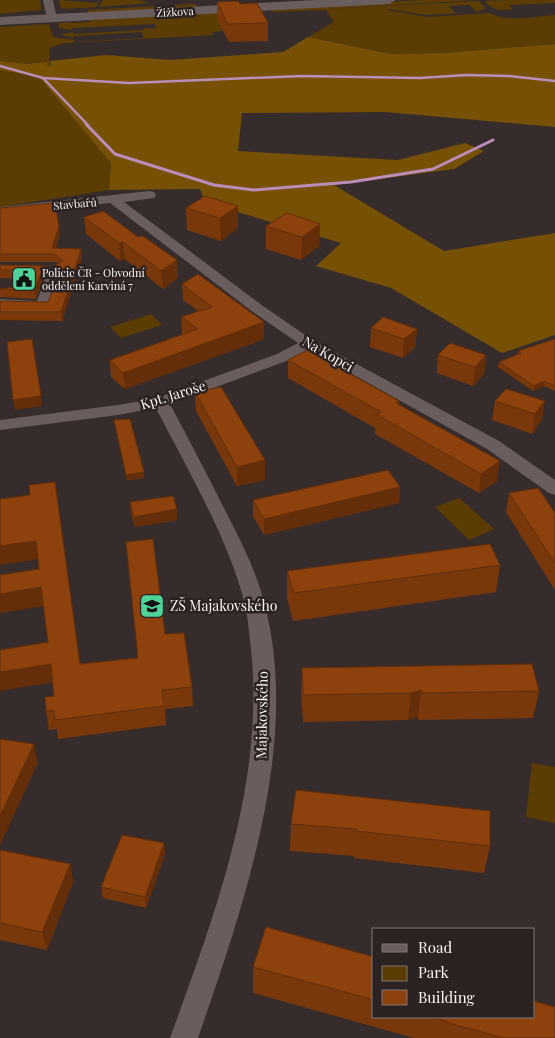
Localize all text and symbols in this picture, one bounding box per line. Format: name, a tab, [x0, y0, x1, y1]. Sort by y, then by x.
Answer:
street label: Žižkova	[156, 3, 195, 20]
street label: Stavbařů	[53, 194, 98, 213]
place label: Policie ČR - Obvodní oddělení Karviná 7	[42, 265, 145, 293]
public building icon: Policie ČR - Obvodní oddělení Karviná 7	[11, 266, 37, 292]
street label: Na Kopci	[299, 331, 357, 376]
street label: Kpt. Jaroše	[138, 376, 208, 413]
school or university icon: ZŠ Majakovského	[139, 593, 165, 619]
place label: ZŠ Majakovského	[170, 596, 278, 615]
street label: Majakovského	[251, 671, 272, 759]
legend	[372, 928, 535, 1018]
text: Road	[418, 937, 452, 957]
text: Park	[418, 962, 450, 982]
text: Building	[418, 987, 475, 1007]

